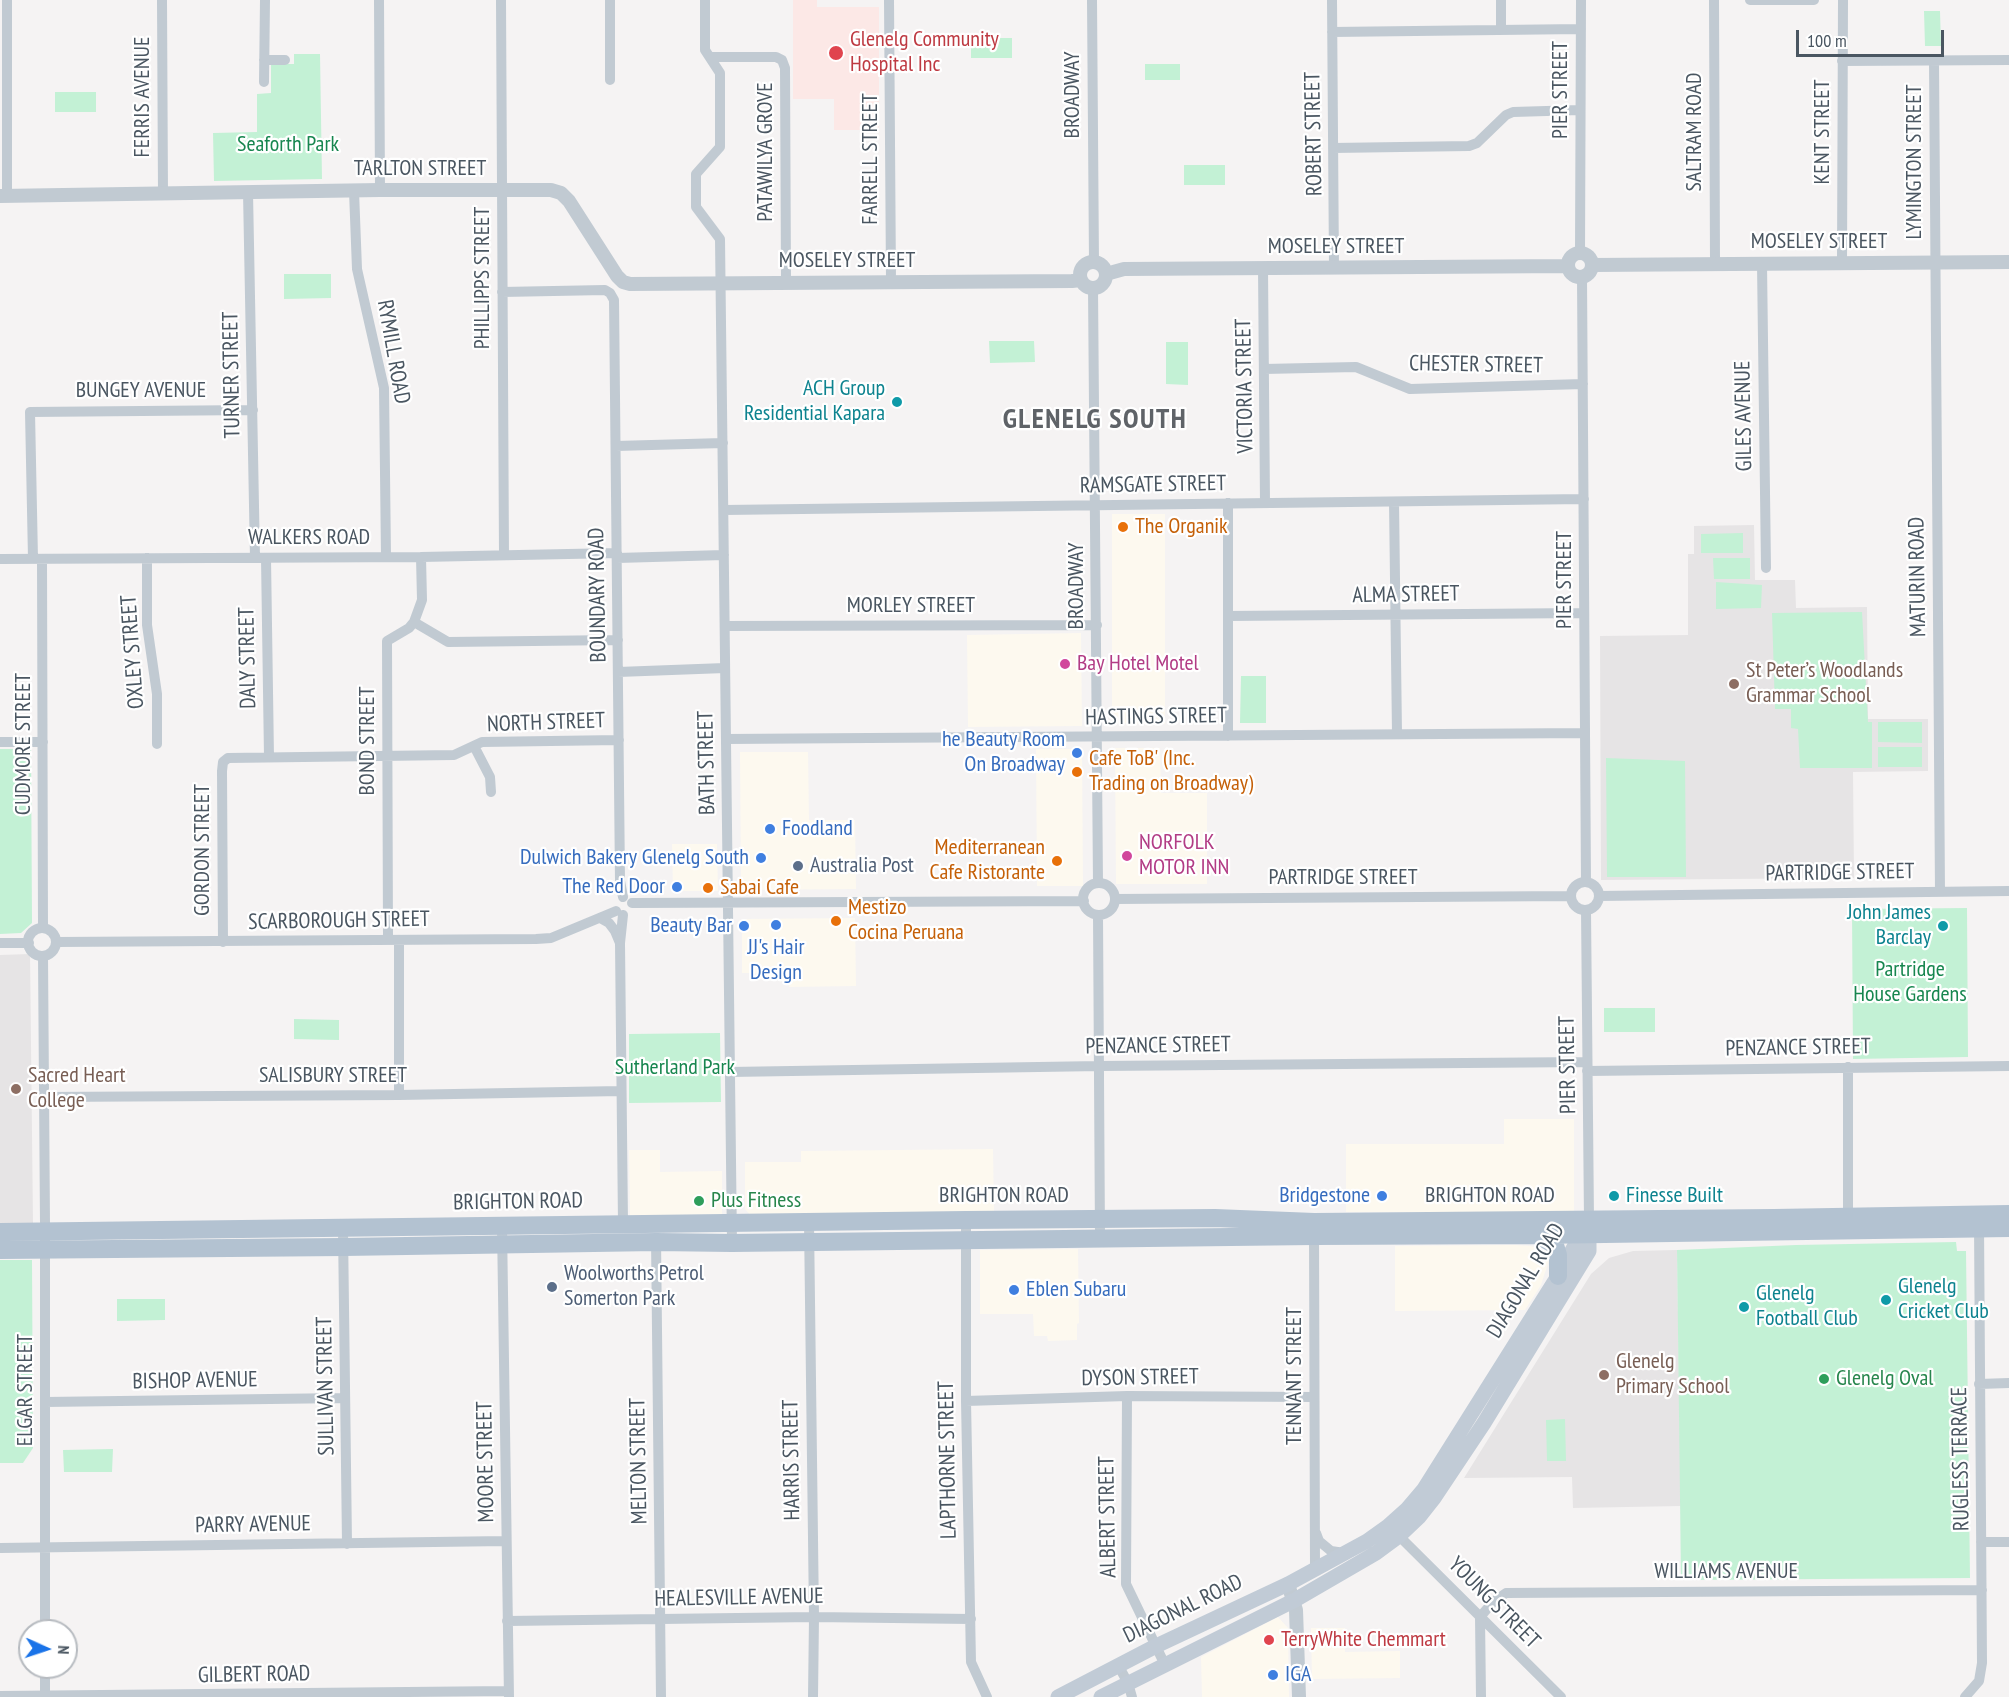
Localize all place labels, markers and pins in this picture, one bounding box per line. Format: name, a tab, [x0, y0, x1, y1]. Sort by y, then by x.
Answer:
place label: Glenelg Community Hospital Inc	[850, 27, 999, 78]
marker: Glenelg Community Hospital Inc	[827, 44, 845, 62]
place label: ACH Group Residential Kapara	[744, 376, 885, 428]
marker: ACH Group Residential Kapara	[890, 395, 904, 409]
place label: The Organik	[1135, 514, 1228, 540]
marker: The Organik	[1116, 520, 1130, 534]
place label: Bay Hotel Motel	[1077, 651, 1199, 677]
marker: Bay Hotel Motel	[1058, 657, 1072, 671]
place label: St Peter’s Woodlands Grammar School	[1746, 658, 1903, 710]
marker: St Peter’s Woodlands Grammar School	[1727, 677, 1741, 691]
place label: he Beauty Room On Broadway	[942, 727, 1065, 778]
marker: he Beauty Room On Broadway	[1070, 746, 1084, 760]
place label: Cafe ToB' (Inc. Trading on Broadway)	[1089, 746, 1253, 798]
marker: Cafe ToB' (Inc. Trading on Broadway)	[1070, 765, 1084, 779]
place label: Foodland	[782, 816, 853, 842]
marker: Foodland	[763, 822, 777, 836]
place label: NORFOLK MOTOR INN	[1139, 830, 1229, 882]
place label: Mediterranean Cafe Ristorante	[930, 835, 1045, 886]
place label: Dulwich Bakery Glenelg South	[520, 845, 749, 871]
marker: NORFOLK MOTOR INN	[1120, 849, 1134, 863]
marker: Dulwich Bakery Glenelg South	[754, 851, 768, 865]
place label: Australia Post	[810, 853, 914, 879]
marker: Mediterranean Cafe Ristorante	[1050, 854, 1064, 868]
marker: Australia Post	[791, 859, 805, 873]
place label: The Red Door	[562, 874, 665, 900]
place label: Sabai Cafe	[720, 875, 799, 901]
marker: The Red Door	[670, 880, 684, 894]
marker: Sabai Cafe	[701, 881, 715, 895]
place label: Mestizo Cocina Peruana	[848, 895, 964, 946]
place label: John James Barclay	[1847, 900, 1931, 951]
place label: Beauty Bar	[650, 913, 732, 939]
marker: Mestizo Cocina Peruana	[829, 914, 843, 928]
marker: JJ's Hair Design	[769, 918, 783, 932]
marker: Beauty Bar	[737, 919, 751, 933]
marker: John James Barclay	[1936, 919, 1950, 933]
place label: JJ's Hair Design	[748, 935, 804, 986]
place label: Sacred Heart College	[28, 1063, 126, 1114]
marker: Sacred Heart College	[9, 1082, 23, 1096]
place label: Bridgestone	[1279, 1183, 1370, 1209]
place label: Finesse Built	[1626, 1183, 1723, 1209]
place label: Plus Fitness	[711, 1188, 801, 1214]
marker: Bridgestone	[1375, 1189, 1389, 1203]
marker: Finesse Built	[1607, 1189, 1621, 1203]
marker: Plus Fitness	[692, 1194, 706, 1208]
place label: Woolworths Petrol Somerton Park	[564, 1261, 704, 1312]
place label: Glenelg Cricket Club	[1898, 1274, 1989, 1326]
place label: Eblen Subaru	[1026, 1277, 1126, 1303]
marker: Woolworths Petrol Somerton Park	[545, 1280, 559, 1294]
place label: Glenelg Football Club	[1756, 1281, 1858, 1332]
marker: Eblen Subaru	[1007, 1283, 1021, 1297]
marker: Glenelg Cricket Club	[1879, 1293, 1893, 1307]
marker: Glenelg Football Club	[1737, 1300, 1751, 1314]
place label: Glenelg Primary School	[1616, 1349, 1729, 1400]
place label: Glenelg Oval	[1836, 1366, 1933, 1392]
marker: Glenelg Primary School	[1597, 1368, 1611, 1382]
marker: Glenelg Oval	[1817, 1372, 1831, 1386]
place label: TerryWhite Chemmart	[1281, 1627, 1446, 1653]
marker: TerryWhite Chemmart	[1262, 1633, 1276, 1647]
place label: IGA	[1285, 1662, 1311, 1688]
marker: IGA	[1266, 1668, 1280, 1682]

